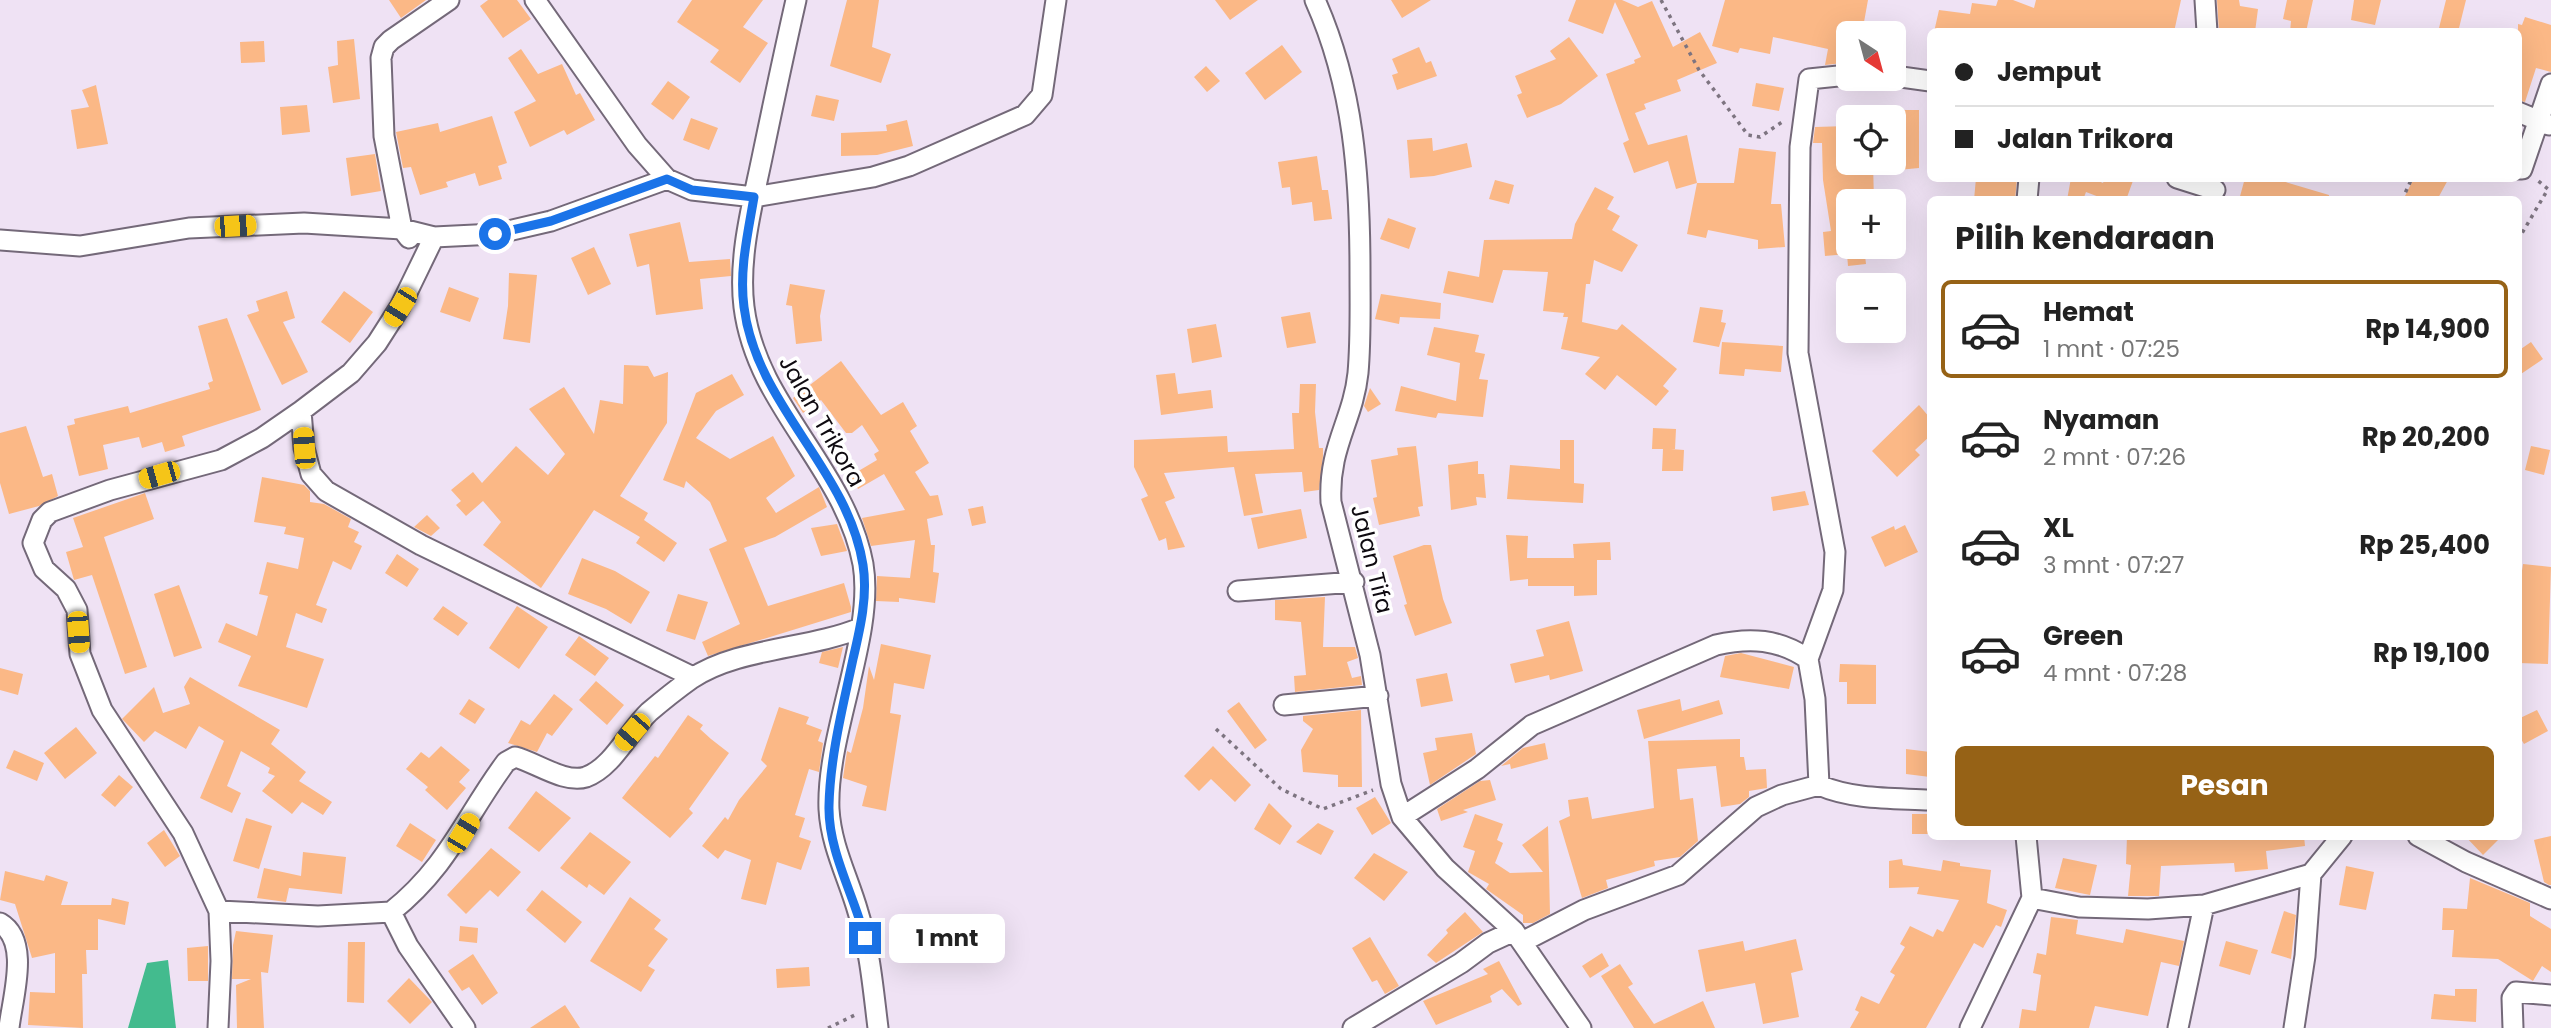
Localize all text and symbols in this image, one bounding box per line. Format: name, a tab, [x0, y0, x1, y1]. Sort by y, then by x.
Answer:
north arrow	[1836, 21, 1906, 91]
map controls	[1836, 21, 1906, 343]
text: Jemput	[1997, 54, 2101, 90]
button: locate	[1836, 105, 1906, 175]
text: Jalan Trikora	[1997, 121, 2174, 157]
button: +	[1836, 189, 1906, 259]
car	[214, 214, 257, 238]
text: Pilih kendaraan	[1955, 215, 2215, 260]
route start	[479, 218, 511, 250]
button: −	[1836, 273, 1906, 343]
car	[380, 284, 421, 330]
text: Hemat	[2043, 294, 2134, 330]
icon: car	[1959, 298, 2022, 361]
text: Rp 14,900	[2365, 311, 2490, 347]
text: 1 mnt · 07:25	[2043, 333, 2180, 365]
street label: Jalan Trikora	[771, 349, 873, 493]
text: Nyaman	[2043, 402, 2159, 438]
icon: car	[1959, 406, 2022, 469]
text: Rp 20,200	[2362, 419, 2490, 455]
car	[293, 426, 316, 470]
text: 2 mnt · 07:26	[2043, 441, 2186, 473]
car	[136, 459, 183, 491]
street label: Jalan Tifa	[1343, 501, 1401, 617]
text: XL	[2043, 510, 2074, 546]
icon: car	[1959, 514, 2022, 577]
text: Rp 25,400	[2359, 527, 2490, 563]
text: 3 mnt · 07:27	[2043, 549, 2184, 581]
car	[67, 610, 90, 654]
text: Green	[2043, 618, 2124, 654]
icon: car	[1959, 622, 2022, 685]
text: Rp 19,100	[2373, 635, 2490, 671]
text: 4 mnt · 07:28	[2043, 657, 2187, 689]
car	[611, 709, 654, 755]
button: Pesan	[1955, 746, 2494, 826]
car	[444, 810, 483, 856]
callout: 1 mnt	[890, 914, 1005, 962]
route end	[849, 922, 881, 954]
text: 1 mnt	[916, 922, 978, 954]

